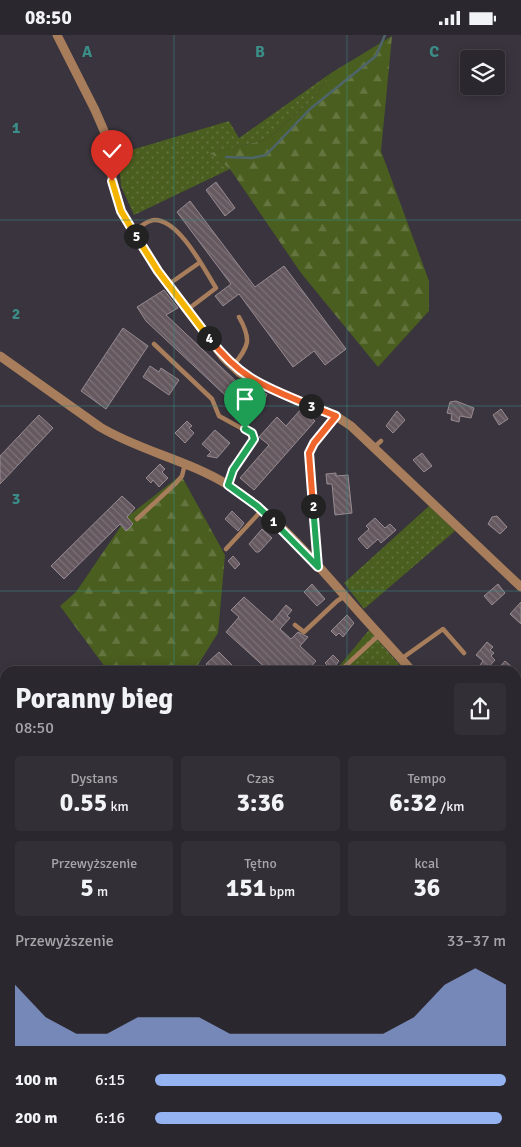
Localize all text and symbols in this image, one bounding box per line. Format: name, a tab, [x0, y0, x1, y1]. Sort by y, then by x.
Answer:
text: 08:50	[25, 6, 72, 30]
text: A	[82, 42, 93, 62]
text: B	[255, 42, 265, 62]
text: C	[429, 42, 439, 62]
map controls	[460, 50, 505, 95]
button: layers	[460, 50, 505, 95]
text: 1	[12, 118, 21, 138]
pin	[91, 130, 133, 181]
icon: check	[98, 137, 126, 165]
pin: 5	[124, 223, 148, 249]
text: 5	[133, 228, 140, 245]
text: 2	[12, 304, 20, 324]
pin: 4	[196, 325, 222, 351]
text: 4	[206, 330, 213, 347]
pin	[224, 378, 266, 429]
icon: arrive	[231, 385, 259, 413]
pin: 3	[298, 393, 324, 419]
text: 3	[308, 398, 315, 415]
text: 3	[12, 489, 20, 509]
pin: 2	[300, 493, 326, 519]
text: 2	[310, 498, 317, 515]
pin: 1	[260, 509, 286, 533]
text: 1	[270, 513, 277, 530]
text: Poranny bieg	[15, 682, 173, 716]
button: share	[454, 683, 506, 735]
text: 08:50	[15, 718, 54, 738]
text: Dystans	[70, 770, 118, 787]
text: Czas	[247, 770, 274, 787]
text: Tempo	[408, 770, 446, 787]
text: 0.55	[60, 787, 107, 818]
text: 3:36	[237, 787, 284, 818]
text: 6:32	[389, 787, 437, 818]
text: km	[107, 798, 129, 815]
text: /km	[437, 798, 464, 815]
text: Przewyższenie	[51, 855, 137, 872]
text: Tętno	[244, 855, 277, 872]
text: kcal	[415, 855, 439, 872]
text: 5	[80, 872, 94, 903]
text: 151	[226, 872, 266, 903]
text: 36	[413, 872, 440, 903]
text: m	[94, 883, 108, 900]
text: bpm	[266, 883, 295, 900]
text: Przewyższenie	[15, 931, 114, 951]
text: 33–37 m	[447, 931, 506, 951]
text: 100 m	[15, 1070, 57, 1090]
text: 6:15	[95, 1070, 125, 1090]
text: 200 m	[15, 1108, 57, 1128]
text: 6:16	[95, 1108, 125, 1128]

